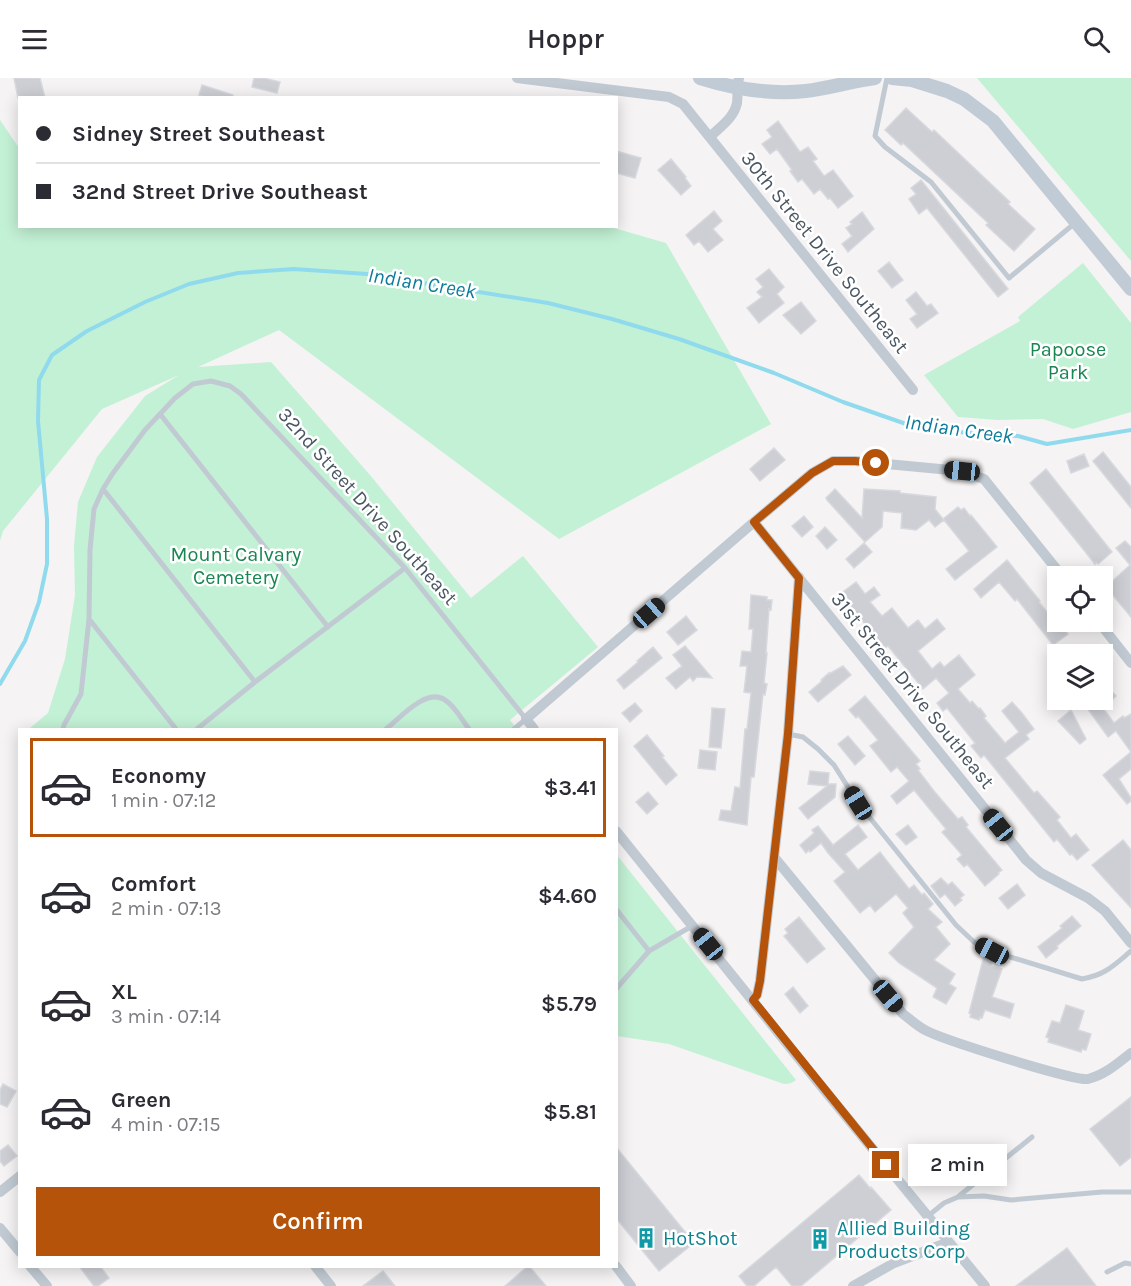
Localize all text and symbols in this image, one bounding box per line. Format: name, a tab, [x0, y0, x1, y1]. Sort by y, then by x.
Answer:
icon: menu	[18, 23, 51, 56]
text: Hoppr	[527, 23, 604, 55]
icon: search	[1080, 23, 1113, 56]
text: Sidney Street Southeast	[72, 121, 325, 147]
street label: 30th Street Drive Southeast	[736, 147, 914, 358]
text: 32nd Street Drive Southeast	[72, 179, 368, 205]
water label: Indian Creek	[366, 263, 478, 303]
park label: Papoose Park	[1030, 338, 1106, 384]
street label: 32nd Street Drive Southeast	[273, 403, 463, 610]
water label: Indian Creek	[903, 410, 1015, 449]
route start	[862, 449, 889, 476]
car	[943, 460, 981, 482]
park label: Mount Calvary Cemetery	[171, 543, 301, 589]
map controls	[1047, 566, 1113, 710]
button: locate	[1047, 566, 1113, 632]
street label: 31st Street Drive Southeast	[826, 587, 999, 794]
car	[630, 594, 668, 632]
button: layers	[1047, 644, 1113, 710]
icon: car	[39, 761, 93, 815]
text: Economy	[111, 763, 206, 789]
text: $3.41	[544, 775, 597, 801]
car	[841, 783, 875, 823]
text: 1 min · 07:12	[111, 789, 216, 812]
car	[980, 805, 1016, 845]
icon: car	[39, 869, 93, 923]
text: Comfort	[111, 871, 196, 897]
text: $4.60	[538, 883, 597, 909]
text: 2 min · 07:13	[111, 897, 221, 920]
car	[690, 924, 726, 964]
car	[972, 935, 1012, 967]
car	[870, 976, 906, 1016]
icon: car	[39, 977, 93, 1031]
text: XL	[111, 979, 137, 1005]
text: $5.79	[541, 991, 597, 1017]
text: 3 min · 07:14	[111, 1005, 221, 1028]
icon: car	[39, 1085, 93, 1139]
text: Green	[111, 1087, 172, 1113]
text: $5.81	[543, 1099, 597, 1125]
text: 4 min · 07:15	[111, 1113, 221, 1136]
callout: 2 min	[907, 1144, 1006, 1186]
route end	[872, 1151, 899, 1178]
text: 2 min	[930, 1153, 985, 1176]
button: Confirm	[36, 1187, 600, 1256]
place label: Allied Building Products Corp	[837, 1217, 970, 1263]
building icon: HotShot	[634, 1226, 658, 1250]
place label: HotShot	[663, 1227, 738, 1250]
building icon: Allied Building Products Corp	[808, 1227, 832, 1251]

